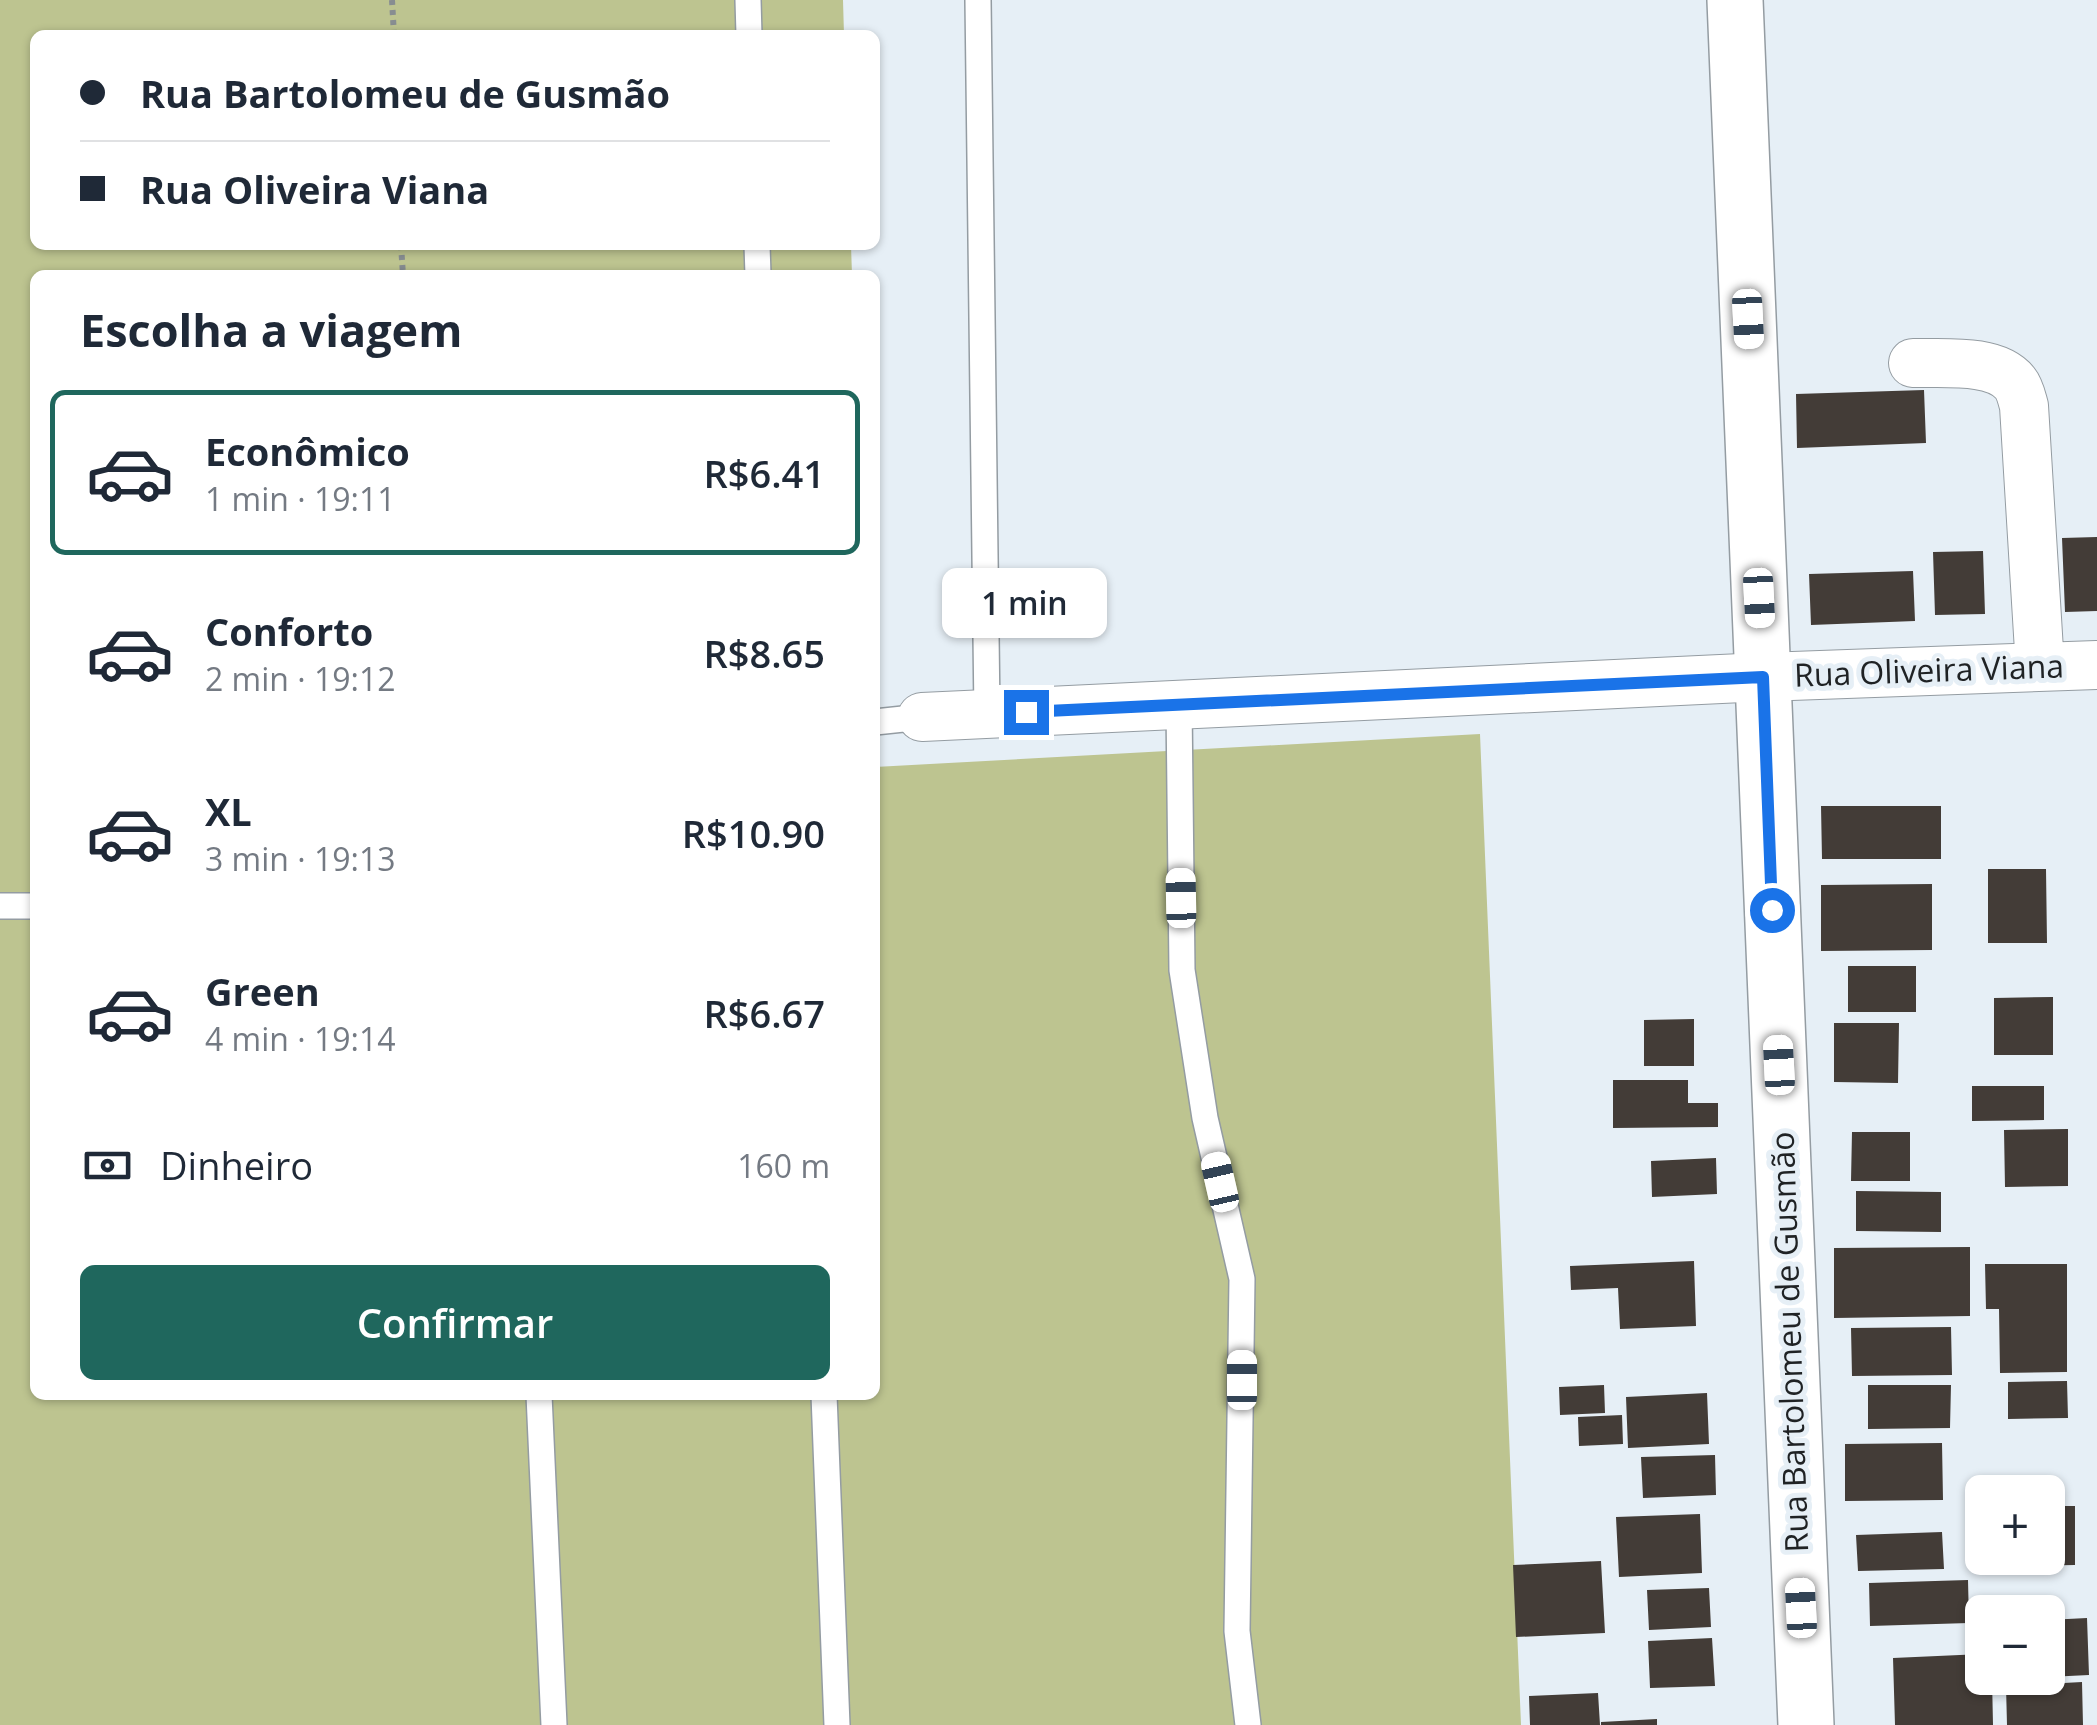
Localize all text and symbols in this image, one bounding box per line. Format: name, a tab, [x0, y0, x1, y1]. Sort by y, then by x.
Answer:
text: Rua Bartolomeu de Gusmão	[140, 67, 670, 119]
text: Rua Oliveira Viana	[140, 163, 489, 215]
car	[1731, 288, 1765, 350]
text: Escolha a viagem	[80, 299, 462, 360]
text: Econômico	[205, 425, 410, 477]
icon: car	[85, 428, 175, 518]
text: R$6.41	[703, 447, 825, 499]
text: 1 min · 19:11	[205, 477, 396, 520]
callout: 1 min	[944, 567, 1108, 637]
car	[1742, 567, 1776, 629]
text: 1 min	[981, 581, 1068, 624]
text: Conforto	[205, 605, 373, 657]
icon: car	[85, 608, 175, 698]
text: R$8.65	[703, 627, 825, 679]
street label: Rua Oliveira Viana	[1793, 643, 2065, 696]
text: 2 min · 19:12	[205, 657, 396, 700]
route end	[1004, 690, 1049, 735]
text: XL	[205, 785, 252, 837]
icon: car	[85, 788, 175, 878]
text: R$10.90	[682, 807, 825, 859]
text: 3 min · 19:13	[205, 837, 396, 880]
car	[1165, 868, 1197, 928]
route start	[1750, 888, 1795, 933]
text: Green	[205, 965, 320, 1017]
icon: car	[85, 968, 175, 1058]
text: R$6.67	[703, 987, 825, 1039]
text: 4 min · 19:14	[205, 1017, 396, 1060]
car	[1762, 1034, 1796, 1096]
street label: Rua Bartolomeu de Gusmão	[1760, 1131, 1817, 1553]
icon: cash	[80, 1138, 135, 1193]
text: Dinheiro	[160, 1139, 313, 1191]
text: 160 m	[737, 1144, 830, 1187]
car	[1199, 1149, 1241, 1215]
button: Confirmar	[80, 1265, 830, 1380]
car	[1227, 1350, 1257, 1410]
map controls	[1965, 1475, 2065, 1695]
button: +	[1965, 1475, 2065, 1575]
car	[1784, 1577, 1818, 1639]
button: −	[1965, 1595, 2065, 1695]

